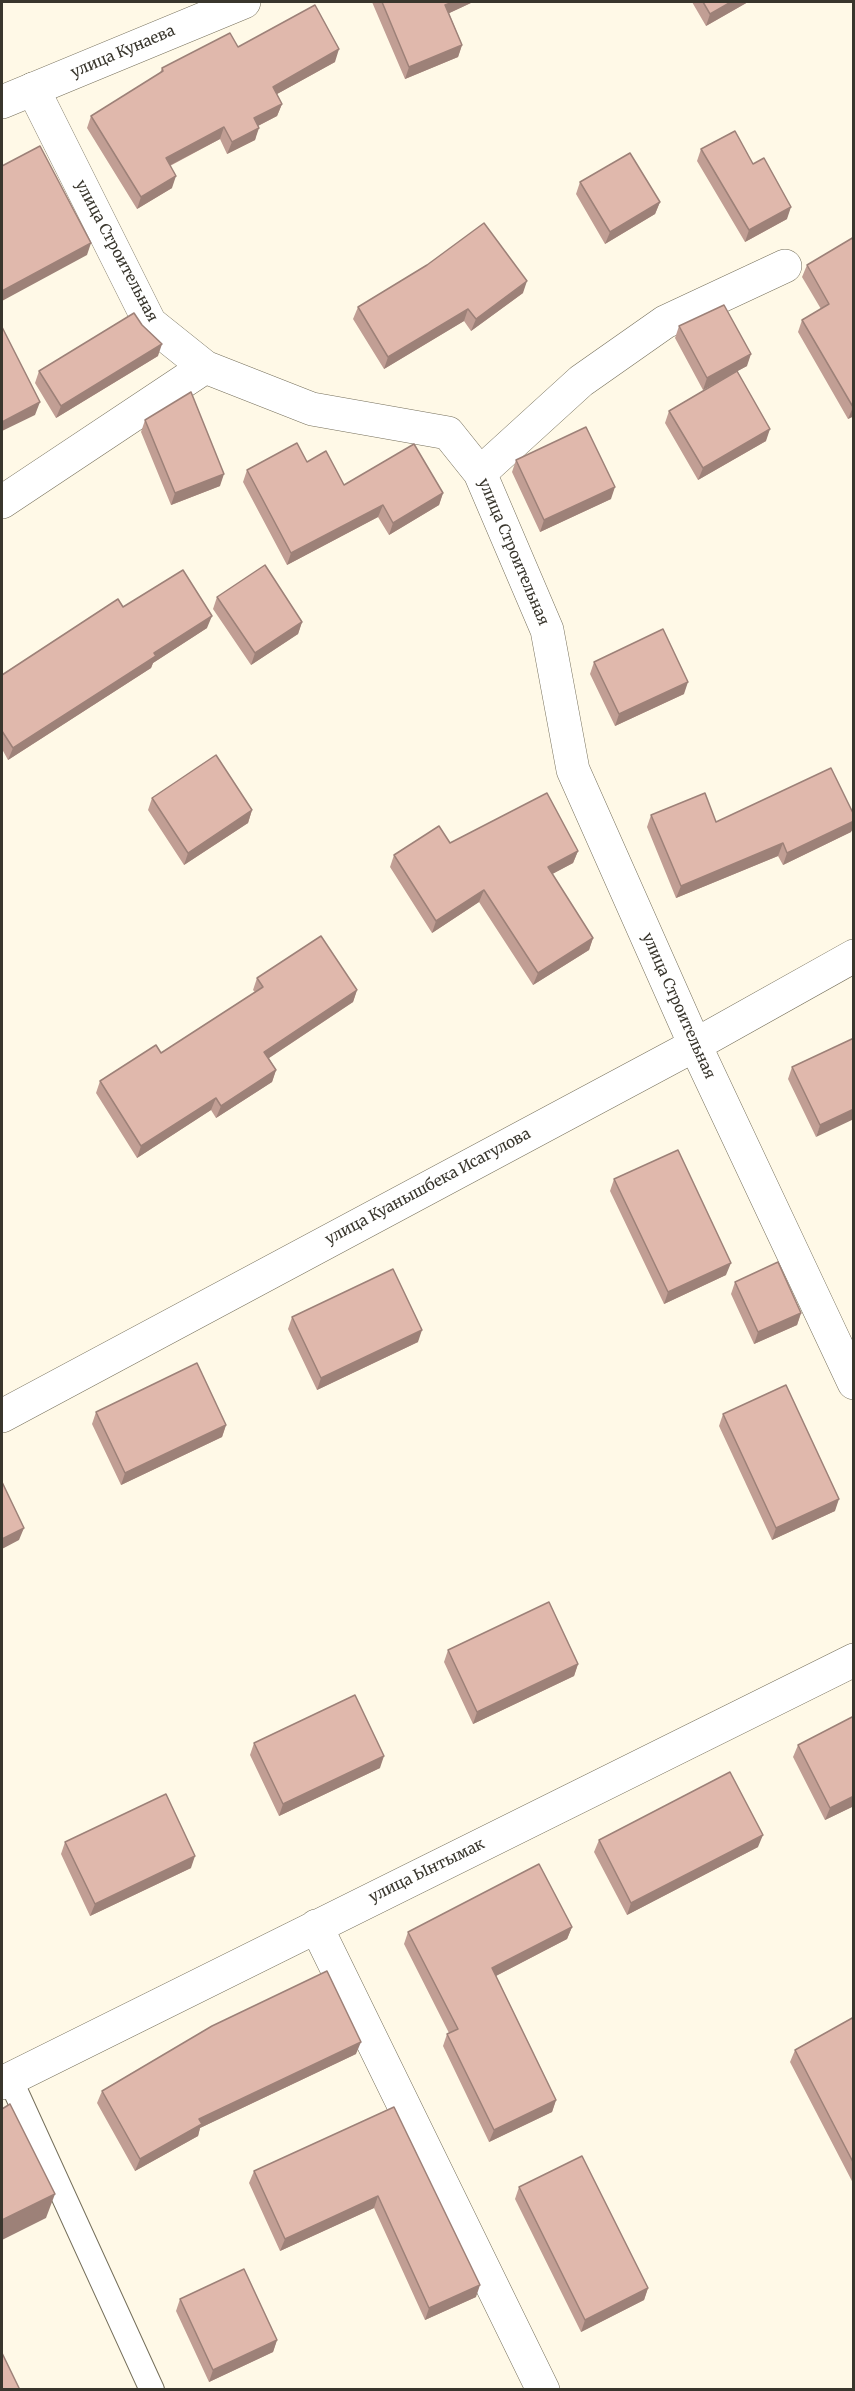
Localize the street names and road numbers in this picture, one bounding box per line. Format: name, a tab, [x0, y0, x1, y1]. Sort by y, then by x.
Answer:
street label: улица Кунаева	[68, 22, 178, 82]
street label: улица Строительная	[71, 177, 161, 325]
street label: улица Строительная	[474, 476, 552, 628]
street label: улица Строительная	[638, 930, 718, 1082]
street label: улица Куанышбека Исагулова	[322, 1125, 534, 1249]
street label: улица Ынтымак	[366, 1835, 488, 1907]

